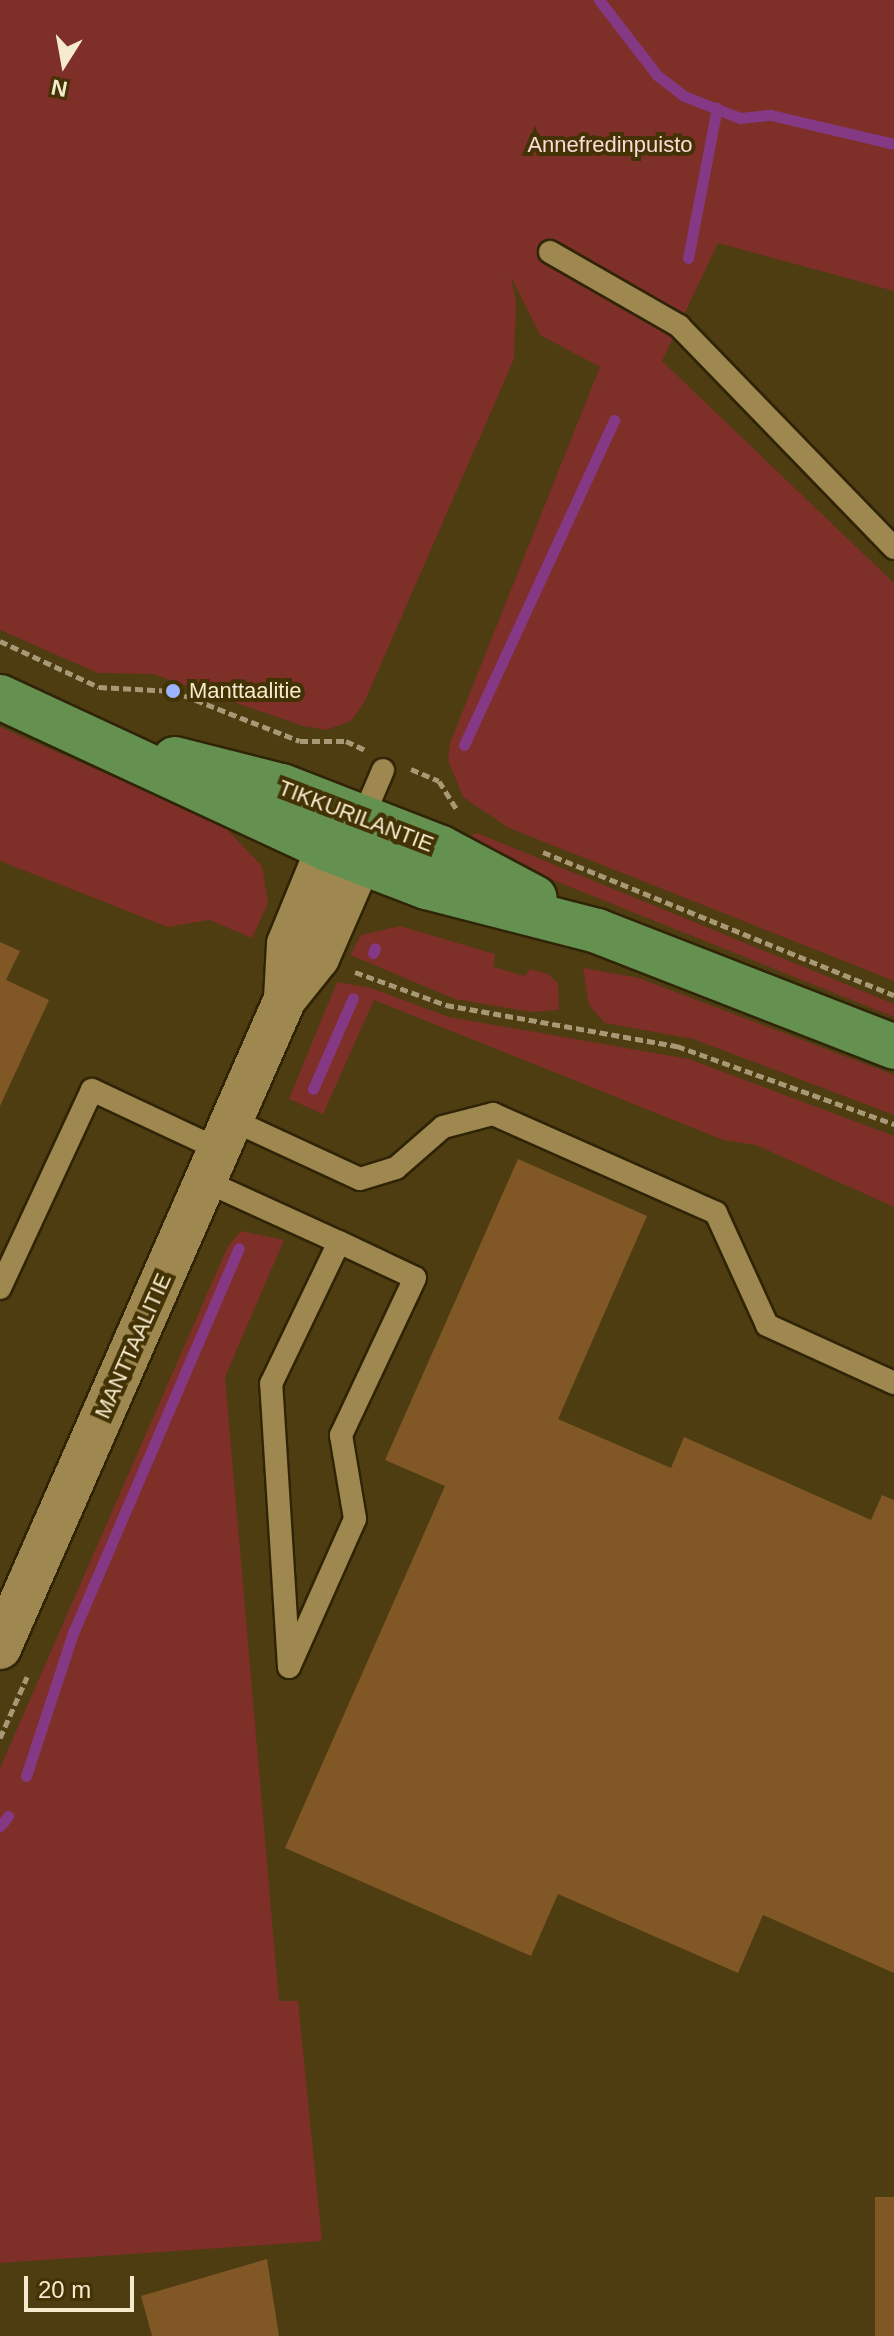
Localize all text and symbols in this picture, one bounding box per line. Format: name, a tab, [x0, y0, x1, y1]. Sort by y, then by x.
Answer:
north arrow	[24, 24, 104, 104]
text: N	[49, 74, 70, 102]
park label: Annefredinpuisto	[527, 132, 693, 158]
place label: Manttaalitie	[189, 678, 302, 704]
marker: Manttaalitie	[164, 682, 182, 700]
street label: TIKKURILANTIE	[275, 774, 437, 858]
street label: MANTTAALITIE	[89, 1269, 177, 1423]
scale bar	[28, 2260, 138, 2310]
text: 20 m	[38, 2276, 91, 2303]

